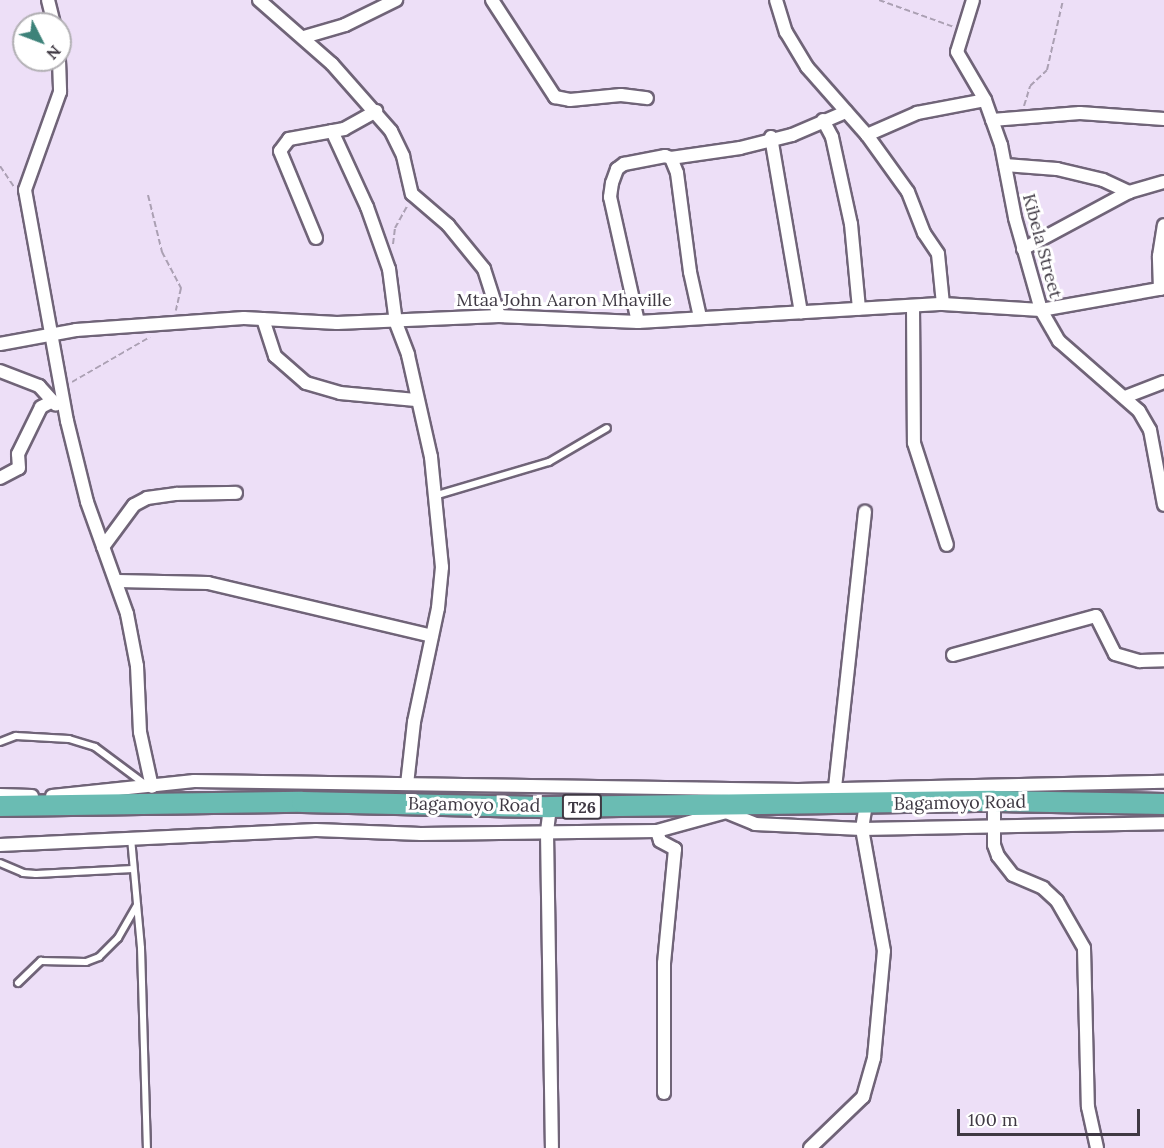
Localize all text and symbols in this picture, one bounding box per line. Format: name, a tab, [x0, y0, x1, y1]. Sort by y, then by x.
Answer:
north arrow	[12, 12, 72, 72]
text: N	[42, 41, 65, 64]
street label: Kibela Street	[1018, 191, 1066, 301]
street label: Mtaa John Aaron Mhaville	[456, 289, 672, 311]
street label: Bagamoyo Road	[894, 791, 1026, 815]
street label: Bagamoyo Road	[408, 793, 540, 817]
road number: T26	[561, 794, 603, 820]
scale bar	[960, 1097, 1143, 1135]
text: 100 m	[968, 1108, 1018, 1131]

